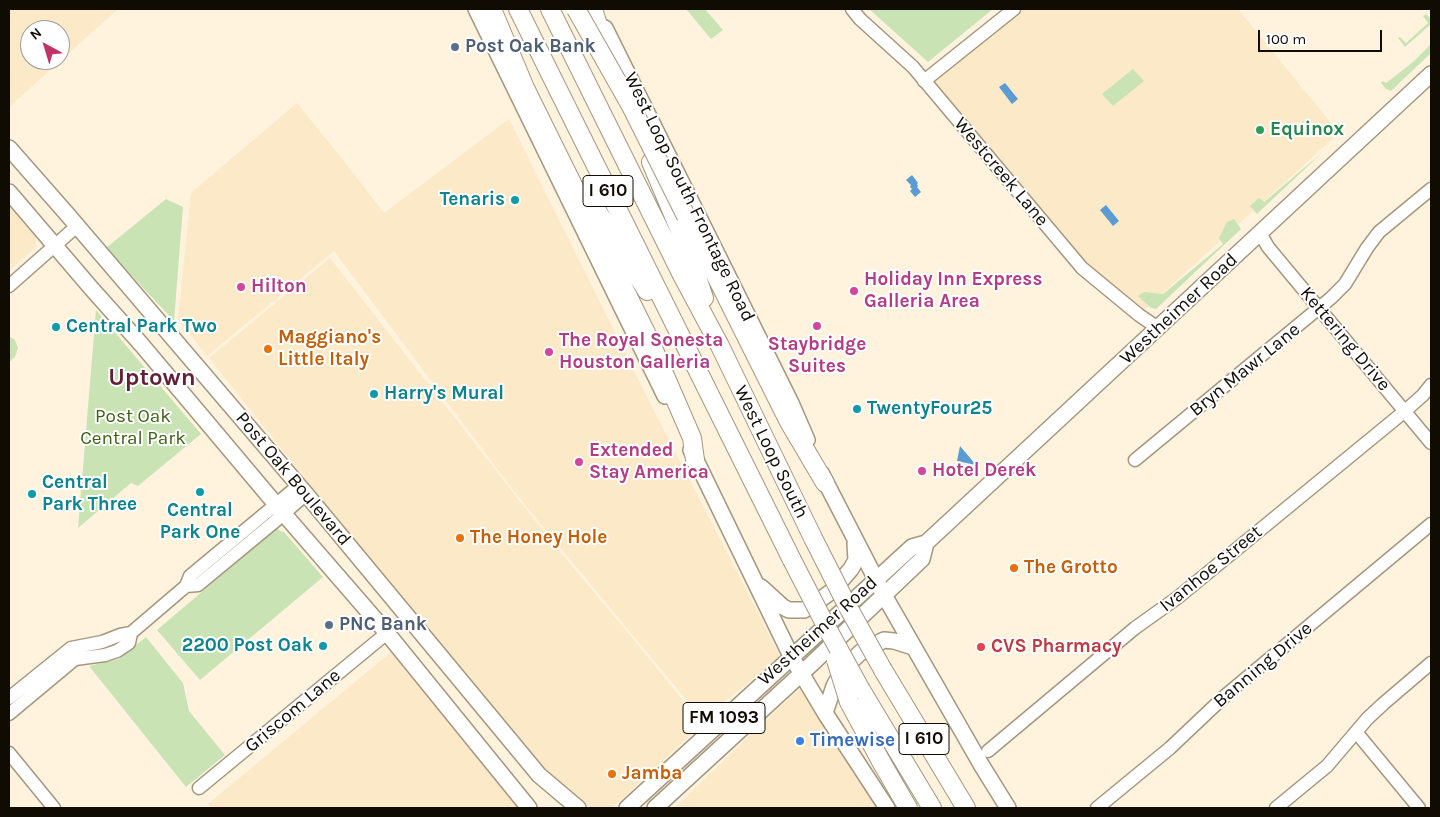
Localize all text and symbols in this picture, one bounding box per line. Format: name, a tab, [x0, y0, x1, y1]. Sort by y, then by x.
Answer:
north arrow	[20, 20, 70, 70]
scale bar	[1260, 20, 1384, 52]
text: N	[27, 24, 45, 44]
text: 100 m	[1266, 30, 1306, 48]
place label: Post Oak Bank	[465, 36, 596, 58]
marker: Post Oak Bank	[449, 41, 461, 53]
street label: West Loop South Frontage Road	[619, 69, 759, 325]
street label: Westcreek Lane	[949, 113, 1053, 231]
place label: Equinox	[1270, 119, 1344, 141]
marker: Equinox	[1254, 124, 1266, 136]
road number: I 610	[583, 176, 633, 207]
place label: Tenaris	[440, 189, 505, 211]
marker: Tenaris	[509, 194, 521, 206]
street label: Westheimer Road	[1115, 249, 1243, 369]
place label: Holiday Inn Express Galleria Area	[864, 269, 1042, 313]
place label: Hilton	[251, 276, 307, 298]
marker: Hilton	[235, 281, 247, 293]
street label: Kettering Drive	[1295, 282, 1395, 396]
marker: Holiday Inn Express Galleria Area	[848, 285, 860, 297]
place label: Central Park Two	[66, 316, 217, 338]
street label: Bryn Mawr Lane	[1185, 318, 1305, 422]
marker: Staybridge Suites	[811, 320, 823, 332]
marker: Central Park Two	[50, 321, 62, 333]
place label: Maggiano's Little Italy	[278, 327, 381, 371]
place label: The Royal Sonesta Houston Galleria	[559, 330, 723, 374]
place label: Staybridge Suites	[768, 334, 866, 378]
marker: Maggiano's Little Italy	[262, 343, 274, 355]
marker: The Royal Sonesta Houston Galleria	[543, 346, 555, 358]
district label: Uptown	[108, 364, 196, 392]
street label: West Loop South	[729, 382, 813, 522]
place label: Harry's Mural	[384, 383, 504, 405]
marker: Harry's Mural	[368, 388, 380, 400]
place label: TwentyFour25	[867, 398, 992, 420]
marker: TwentyFour25	[851, 403, 863, 415]
park label: Post Oak Central Park	[80, 406, 186, 450]
street label: Post Oak Boulevard	[230, 408, 356, 550]
place label: Extended Stay America	[589, 440, 709, 484]
marker: Extended Stay America	[573, 456, 585, 468]
place label: Hotel Derek	[932, 460, 1036, 482]
marker: Hotel Derek	[916, 465, 928, 477]
place label: Central Park Three	[42, 472, 137, 516]
marker: Central Park One	[194, 486, 206, 498]
marker: Central Park Three	[26, 488, 38, 500]
place label: Central Park One	[160, 500, 240, 544]
street label: Ivanhoe Street	[1155, 521, 1267, 617]
place label: The Honey Hole	[470, 527, 607, 549]
marker: The Honey Hole	[454, 532, 466, 544]
place label: The Grotto	[1024, 557, 1118, 579]
marker: The Grotto	[1008, 562, 1020, 574]
street label: Westheimer Road	[754, 571, 882, 691]
place label: PNC Bank	[339, 614, 427, 636]
street label: Banning Drive	[1209, 617, 1317, 713]
marker: PNC Bank	[323, 619, 335, 631]
place label: 2200 Post Oak	[182, 635, 313, 657]
place label: CVS Pharmacy	[991, 636, 1122, 658]
marker: 2200 Post Oak	[317, 640, 329, 652]
marker: CVS Pharmacy	[975, 641, 987, 653]
street label: Griscom Lane	[241, 664, 345, 758]
road number: FM 1093	[683, 702, 765, 734]
road number: I 610	[899, 724, 949, 754]
place label: Timewise	[810, 730, 895, 752]
marker: Timewise	[794, 735, 806, 747]
place label: Jamba	[622, 763, 682, 785]
marker: Jamba	[606, 768, 618, 780]

